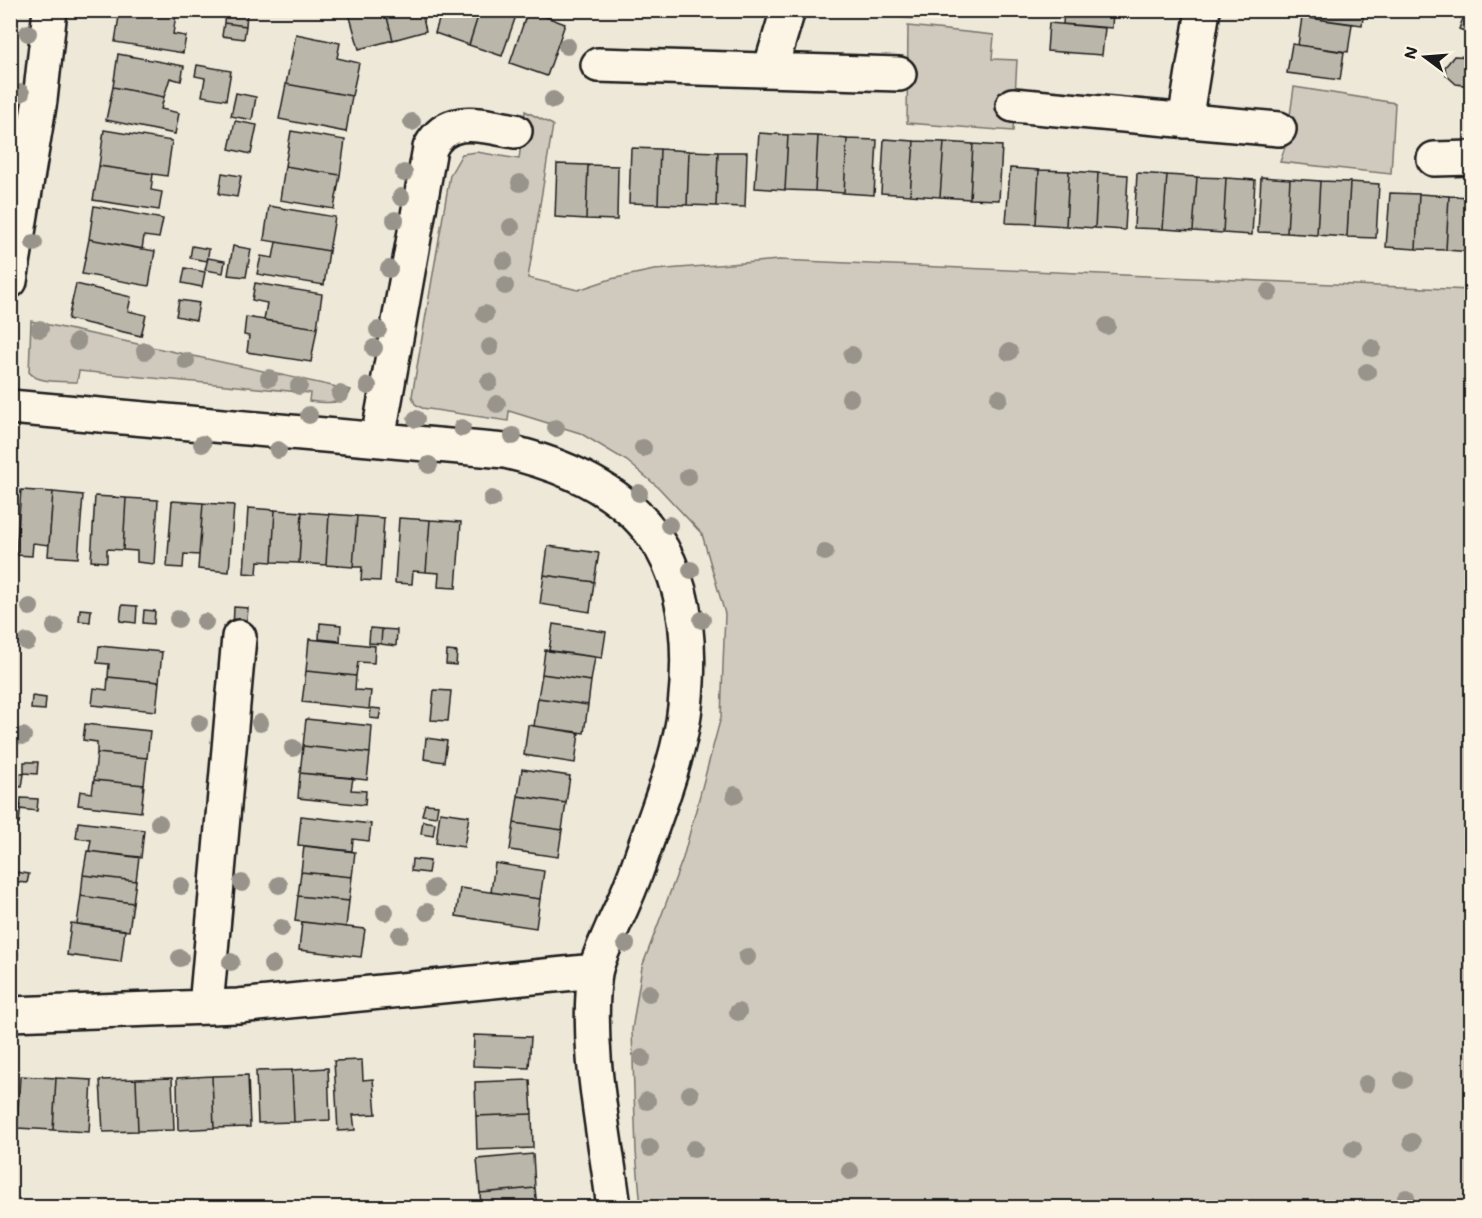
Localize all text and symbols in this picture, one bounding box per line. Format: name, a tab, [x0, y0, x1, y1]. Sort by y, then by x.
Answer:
north arrow	[1395, 27, 1455, 87]
text: N	[1398, 44, 1422, 61]

